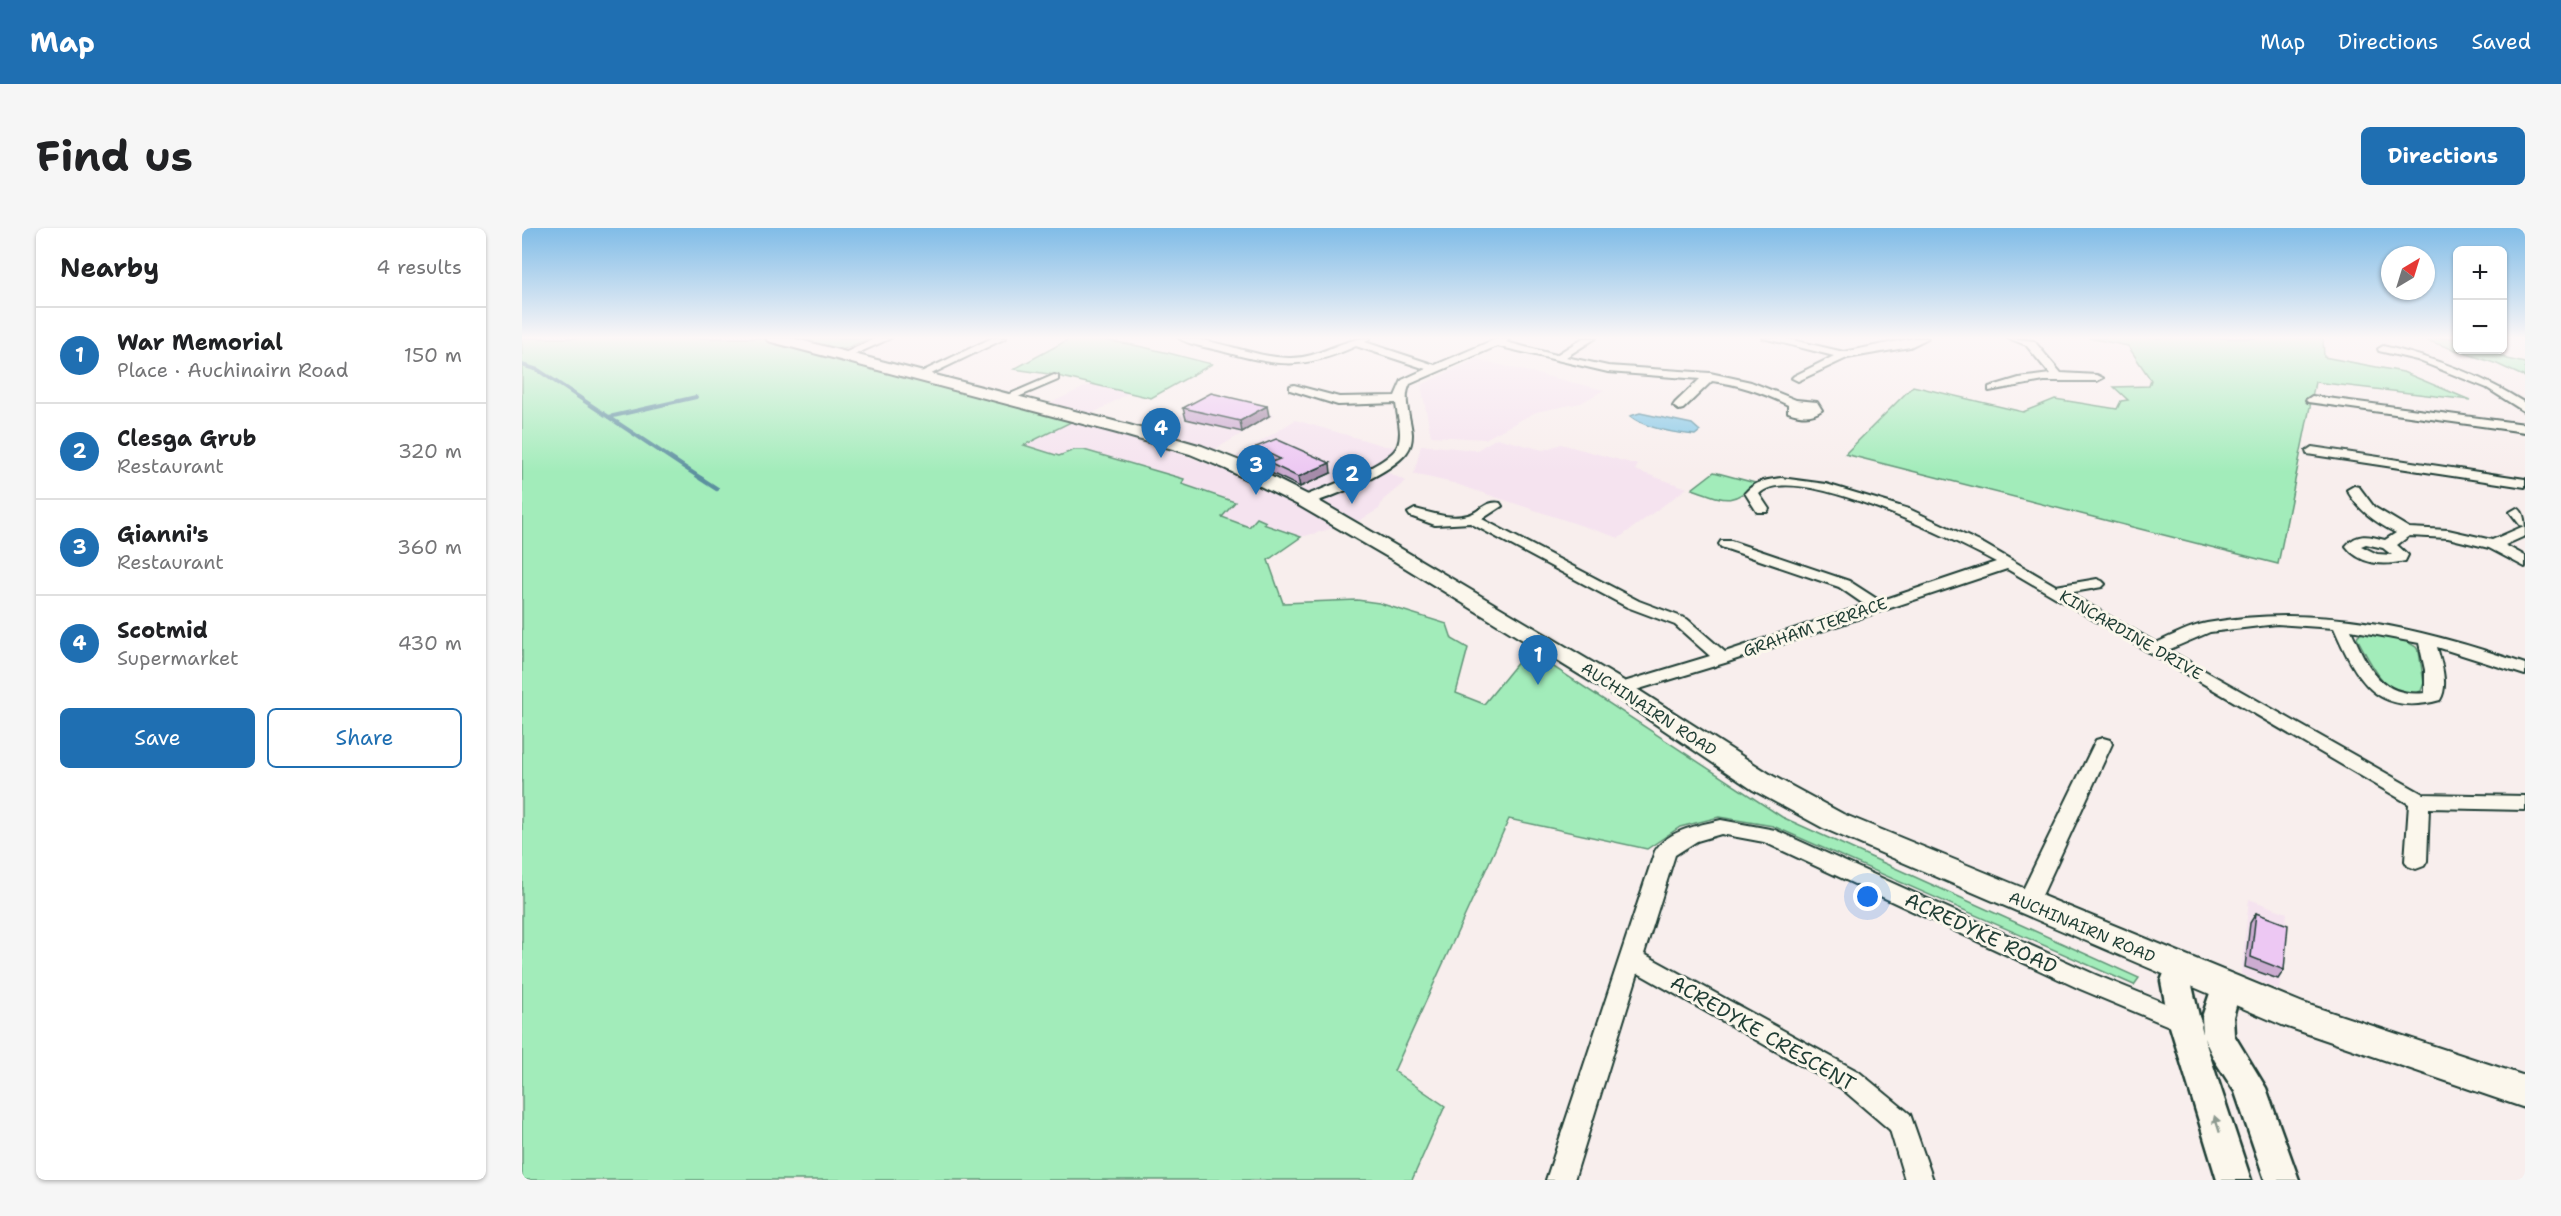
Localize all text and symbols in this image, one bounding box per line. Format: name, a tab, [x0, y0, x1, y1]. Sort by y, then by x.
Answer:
text: Map	[30, 23, 95, 61]
text: Map	[2260, 28, 2305, 56]
text: Directions	[2338, 28, 2438, 56]
text: Saved	[2471, 28, 2531, 56]
button: Directions	[2361, 127, 2525, 185]
text: Find us	[36, 128, 193, 184]
north arrow	[2381, 246, 2435, 300]
map controls	[2453, 246, 2507, 354]
button: +	[2453, 246, 2507, 300]
text: Nearby	[60, 250, 159, 285]
text: 4 results	[376, 254, 462, 280]
button: −	[2453, 300, 2507, 354]
text: War Memorial	[117, 328, 283, 357]
text: 1	[75, 342, 84, 368]
text: 150 m	[404, 342, 462, 368]
text: Place · Auchinairn Road	[117, 357, 348, 383]
pin: 4	[1142, 408, 1180, 458]
text: Clesga Grub	[117, 424, 256, 453]
text: 2	[73, 438, 87, 464]
text: 320 m	[398, 438, 462, 464]
pin: 3	[1236, 446, 1276, 495]
text: Restaurant	[117, 453, 224, 479]
pin: 2	[1332, 454, 1372, 504]
text: Gianni's	[117, 520, 209, 549]
text: 3	[73, 534, 87, 560]
text: 360 m	[397, 534, 462, 560]
text: Restaurant	[117, 549, 224, 575]
street label: KINCARDINE DRIVE	[2056, 585, 2206, 685]
street label: GRAHAM TERRACE	[1740, 592, 1890, 662]
text: Scotmid	[117, 616, 208, 645]
text: 4	[73, 630, 87, 656]
text: 430 m	[398, 630, 462, 656]
pin: 1	[1518, 636, 1558, 685]
text: Supermarket	[117, 645, 239, 671]
street label: AUCHINAIRN ROAD	[1577, 657, 1721, 761]
button: Save	[60, 708, 255, 768]
button: Share	[267, 708, 462, 768]
your location	[1853, 882, 1882, 911]
street label: ACREDYKE ROAD	[1901, 886, 2061, 980]
street label: AUCHINAIRN ROAD	[2006, 887, 2158, 967]
street label: ACREDYKE CRESCENT	[1666, 969, 1860, 1097]
one-way arrow	[2211, 1115, 2221, 1133]

